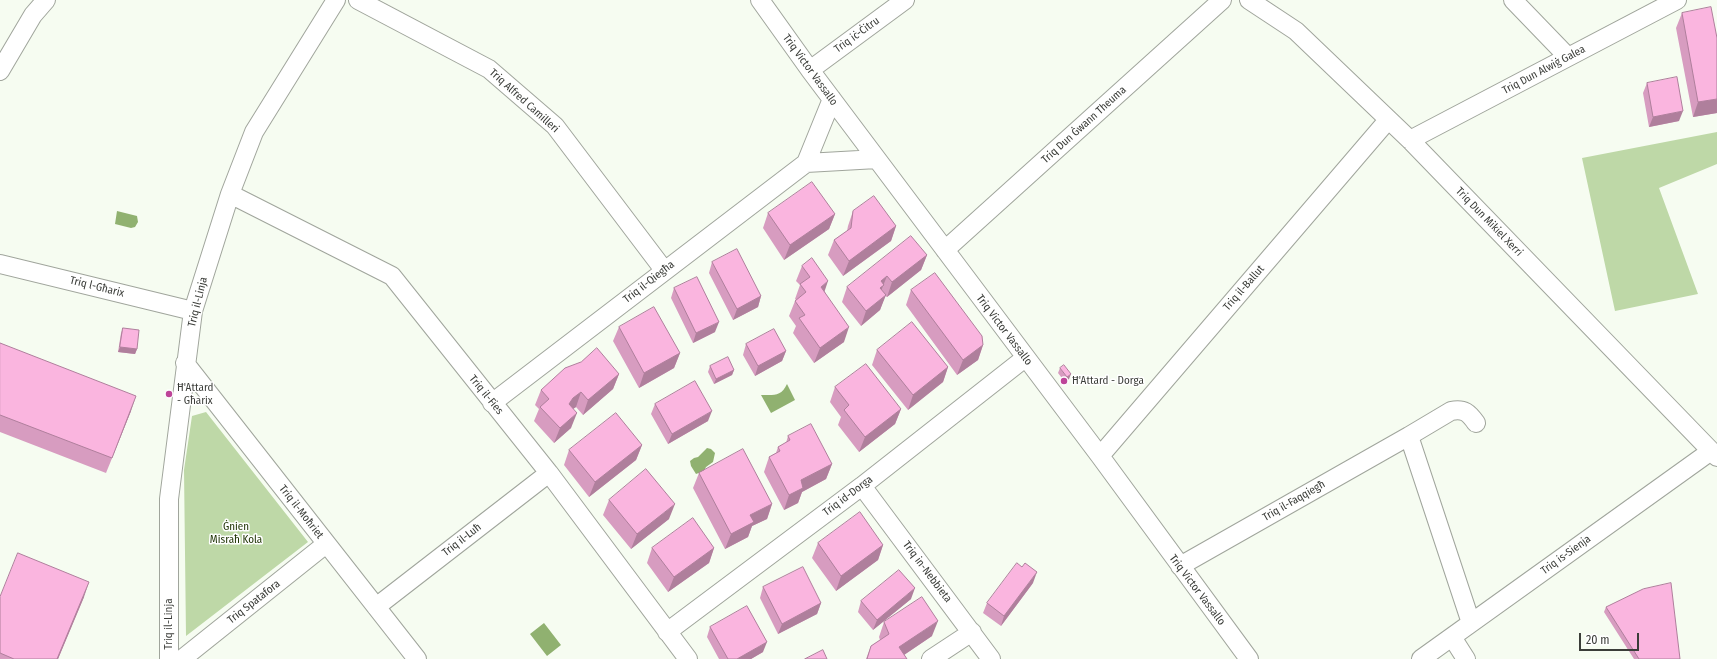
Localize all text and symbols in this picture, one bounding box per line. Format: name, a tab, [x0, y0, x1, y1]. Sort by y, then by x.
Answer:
street label: Triq iċ-Ċitru	[832, 14, 882, 56]
street label: Triq Victor Vassallo	[780, 32, 840, 108]
street label: Triq Dun Alwiġ Galea	[1500, 43, 1588, 97]
street label: Triq Alfred Camilleri	[486, 66, 562, 136]
street label: Triq Dun Ġwann Theuma	[1039, 84, 1129, 166]
street label: Triq Dun Mikiel Xerri	[1453, 185, 1525, 259]
street label: Triq il-Qiegħa	[621, 258, 677, 306]
street label: Triq il-Ballut	[1221, 263, 1267, 313]
street label: Triq l-Għarix	[68, 274, 126, 300]
street label: Triq il-Linja	[185, 276, 211, 328]
street label: Triq Victor Vassallo	[973, 292, 1035, 368]
street label: Triq il-Fies	[466, 373, 506, 417]
place label: Ħ'Attard - Dorga	[1072, 374, 1144, 388]
marker: Ħ'Attard - Dorga	[1059, 376, 1069, 386]
place label: Ħ'Attard - Għarix	[177, 381, 213, 407]
marker: Ħ'Attard - Għarix	[164, 389, 174, 399]
street label: Triq id-Dorga	[821, 473, 875, 519]
street label: Triq il-Faqqiegħ	[1260, 478, 1328, 524]
street label: Triq il-Moħriet	[276, 482, 326, 542]
park label: Ġnien Misraħ Kola	[210, 520, 262, 546]
street label: Triq il-Luħ	[440, 521, 484, 559]
street label: Triq is-Sienja	[1538, 532, 1594, 578]
street label: Triq in-Nebbieta	[900, 539, 954, 605]
street label: Triq Victor Vassallo	[1166, 552, 1228, 628]
street label: Triq Spatafora	[225, 577, 283, 627]
street label: Triq il-Linja	[162, 598, 176, 650]
scale bar	[1581, 625, 1641, 651]
text: 20 m	[1586, 633, 1610, 647]

